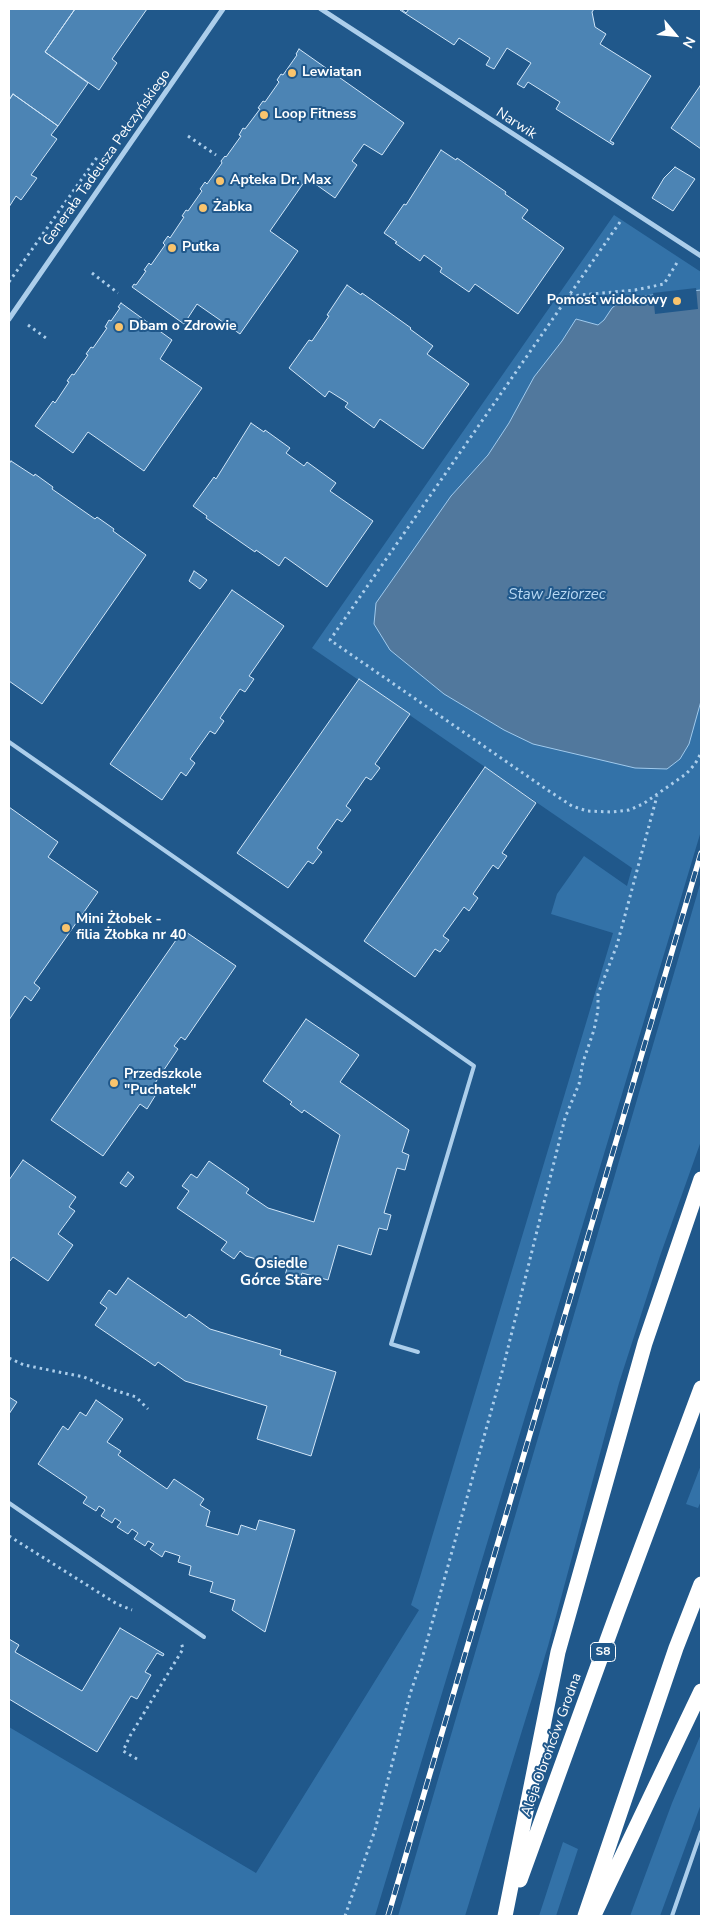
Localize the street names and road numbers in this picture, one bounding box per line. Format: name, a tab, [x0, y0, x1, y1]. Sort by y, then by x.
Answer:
street label: Generała Tadeusza Pełczyńskiego	[39, 67, 175, 249]
street label: Narwik	[492, 105, 540, 143]
road number: S8	[590, 1642, 616, 1661]
street label: Aleja Obrońców Grodna	[518, 1671, 586, 1819]

